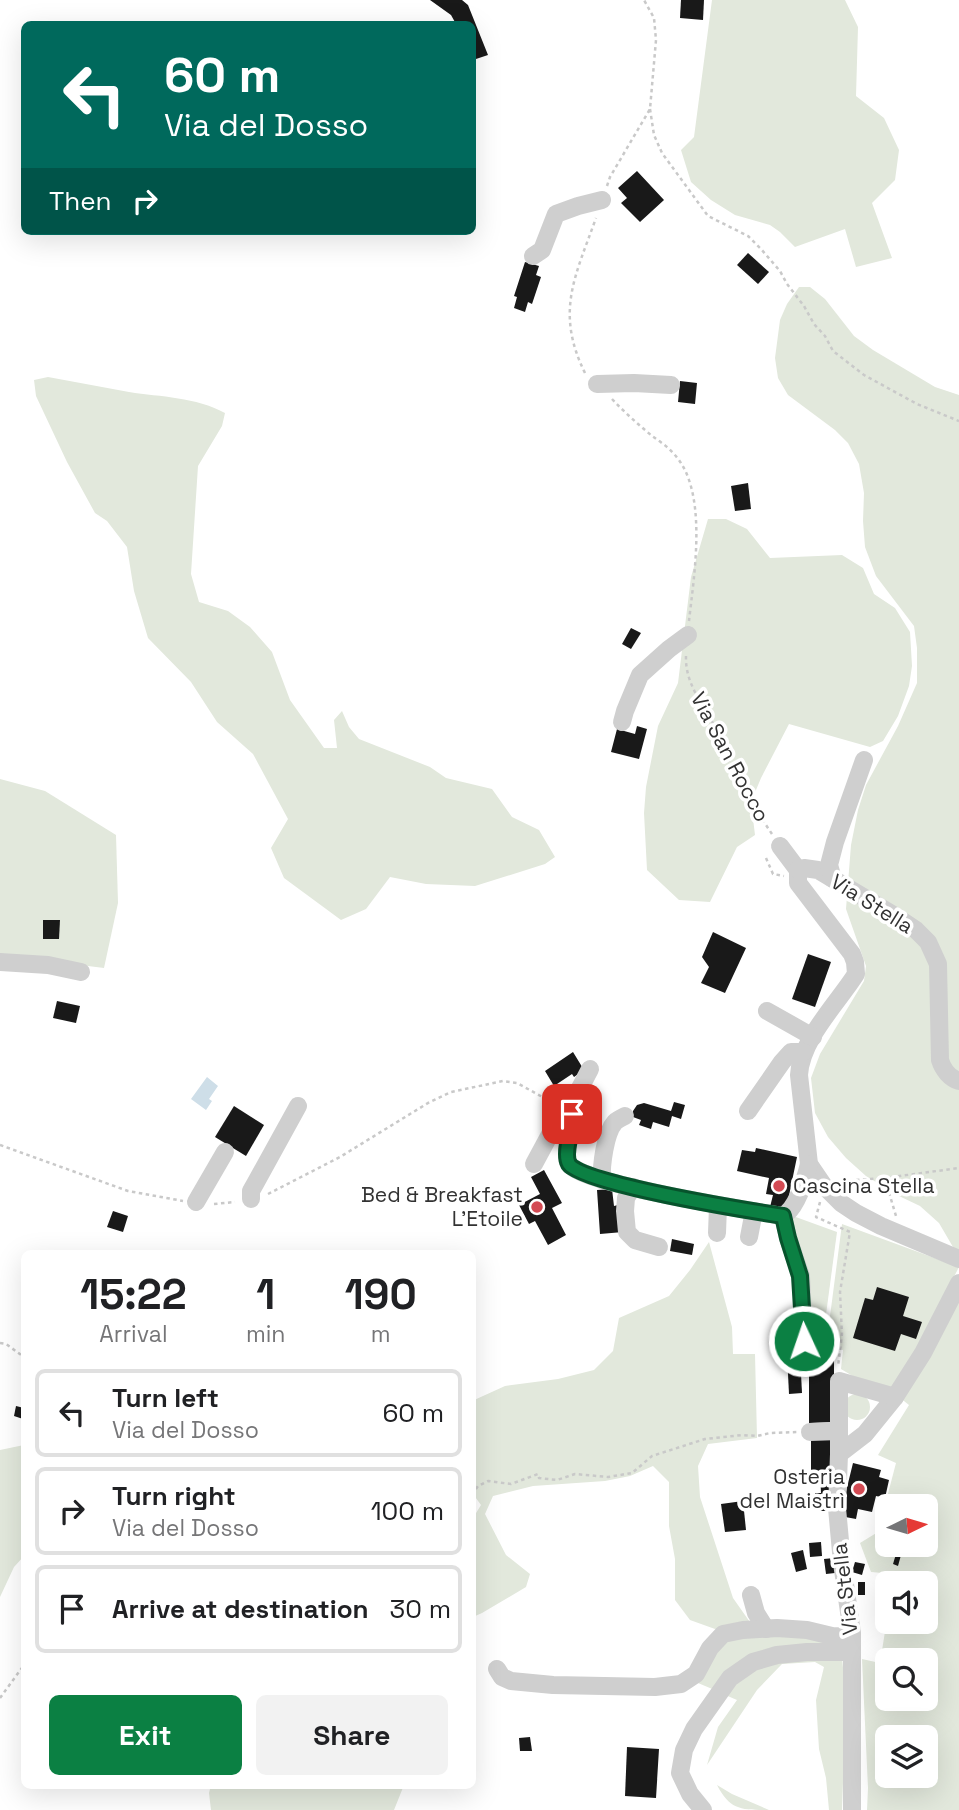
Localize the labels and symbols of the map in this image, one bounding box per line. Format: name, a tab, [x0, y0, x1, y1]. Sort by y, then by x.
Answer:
street label: Via San Rocco	[685, 687, 776, 826]
street label: Via Stella	[826, 868, 919, 940]
pin	[542, 1084, 602, 1144]
place label: Cascina Stella	[793, 1172, 935, 1199]
marker: Cascina Stella	[771, 1178, 787, 1194]
place label: Bed & Breakfast L'Etoile	[361, 1181, 523, 1232]
marker: Bed & Breakfast L'Etoile	[529, 1199, 545, 1215]
position arrow	[767, 1304, 841, 1378]
place label: Osteria del Maistrì	[740, 1463, 845, 1514]
marker: Osteria del Maistrì	[851, 1481, 867, 1497]
north arrow	[875, 1494, 938, 1558]
street label: Via Stella	[825, 1541, 864, 1637]

